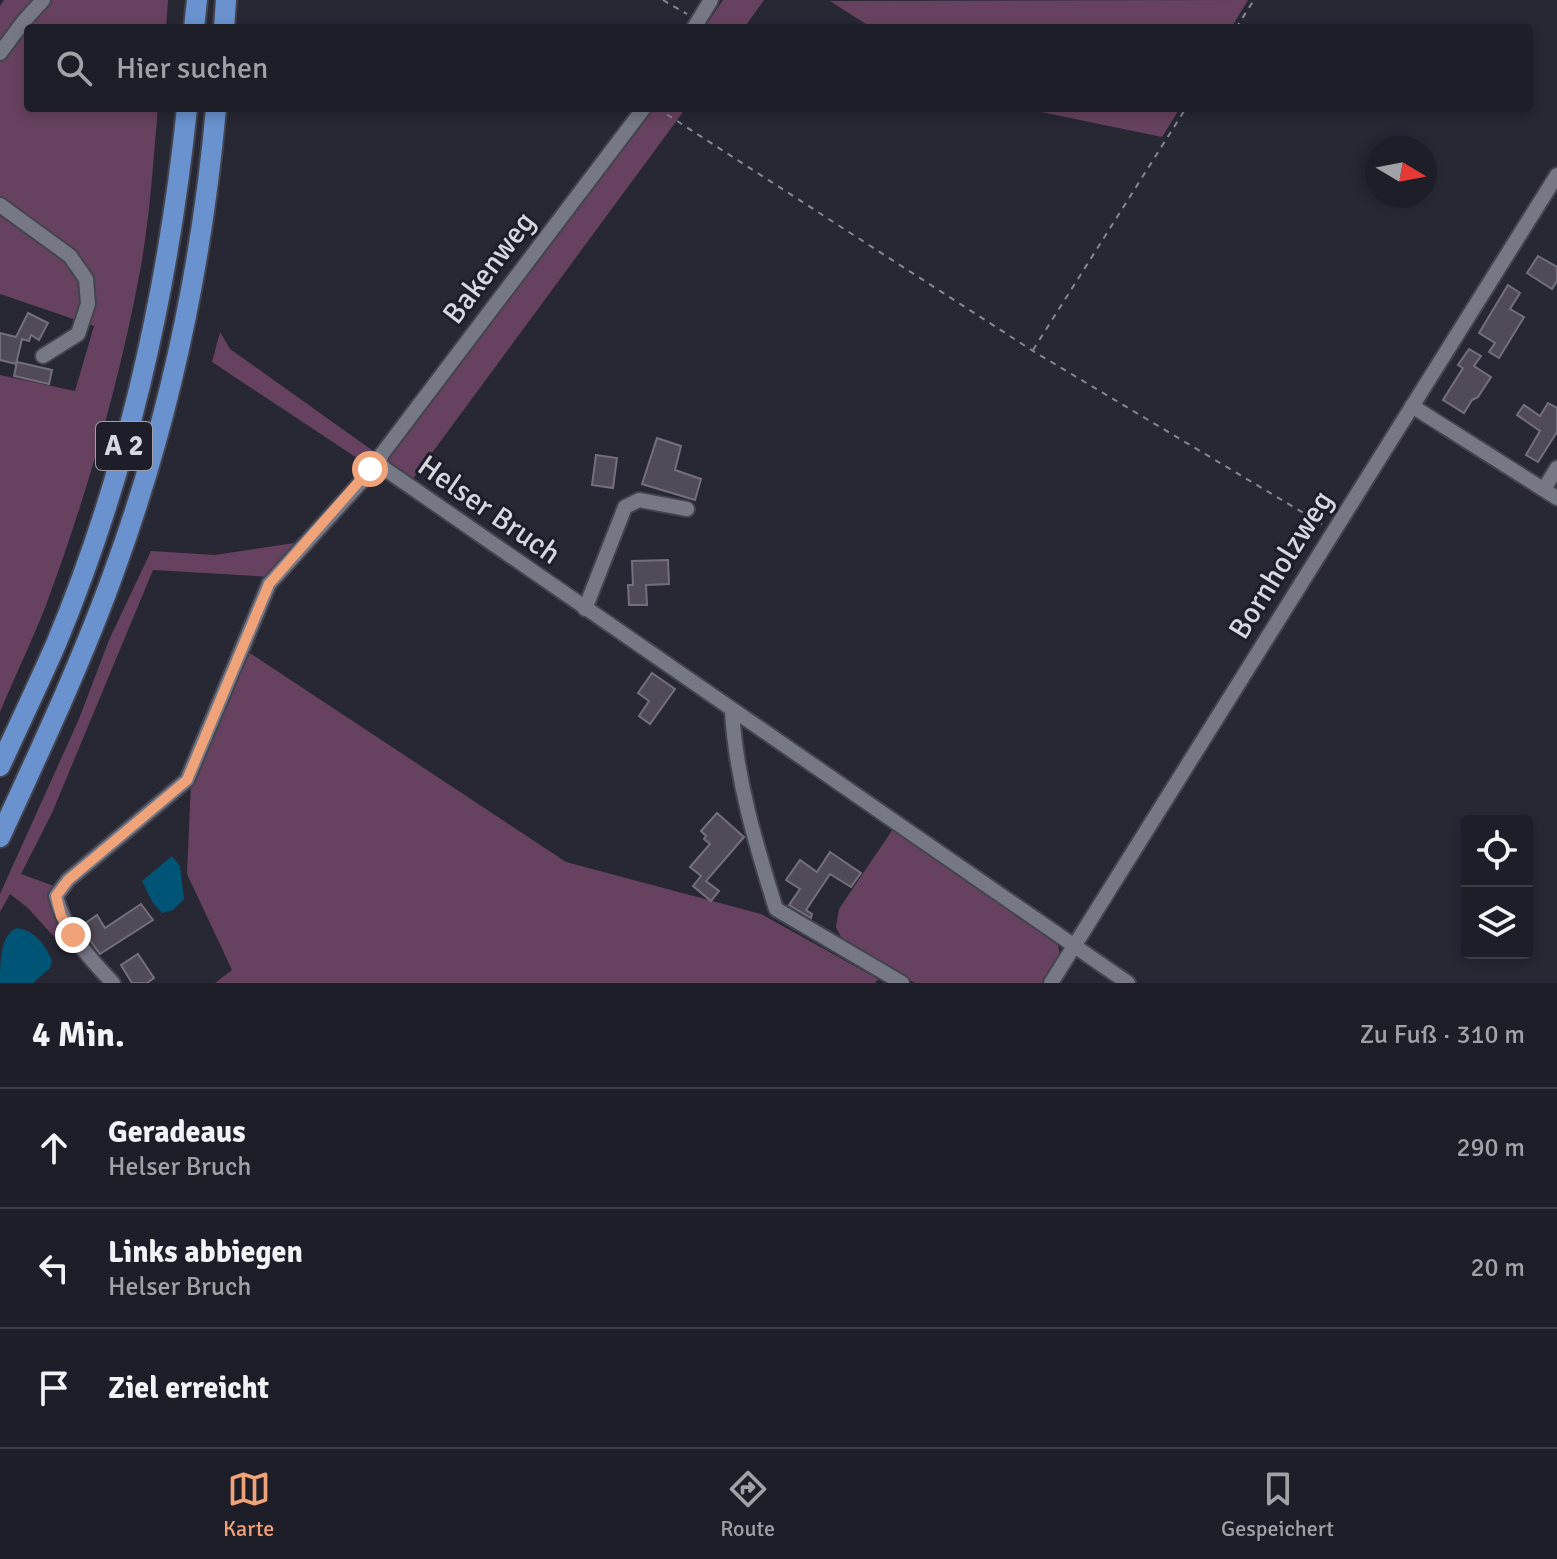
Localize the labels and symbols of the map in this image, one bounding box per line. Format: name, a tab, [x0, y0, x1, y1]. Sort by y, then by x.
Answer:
north arrow	[1365, 136, 1437, 208]
street label: Bakenweg	[435, 205, 543, 331]
road number: A 2	[96, 422, 152, 470]
street label: Helser Bruch	[411, 447, 567, 573]
route start	[352, 451, 388, 487]
street label: Bornholzweg	[1221, 484, 1341, 646]
route end	[55, 917, 91, 953]

